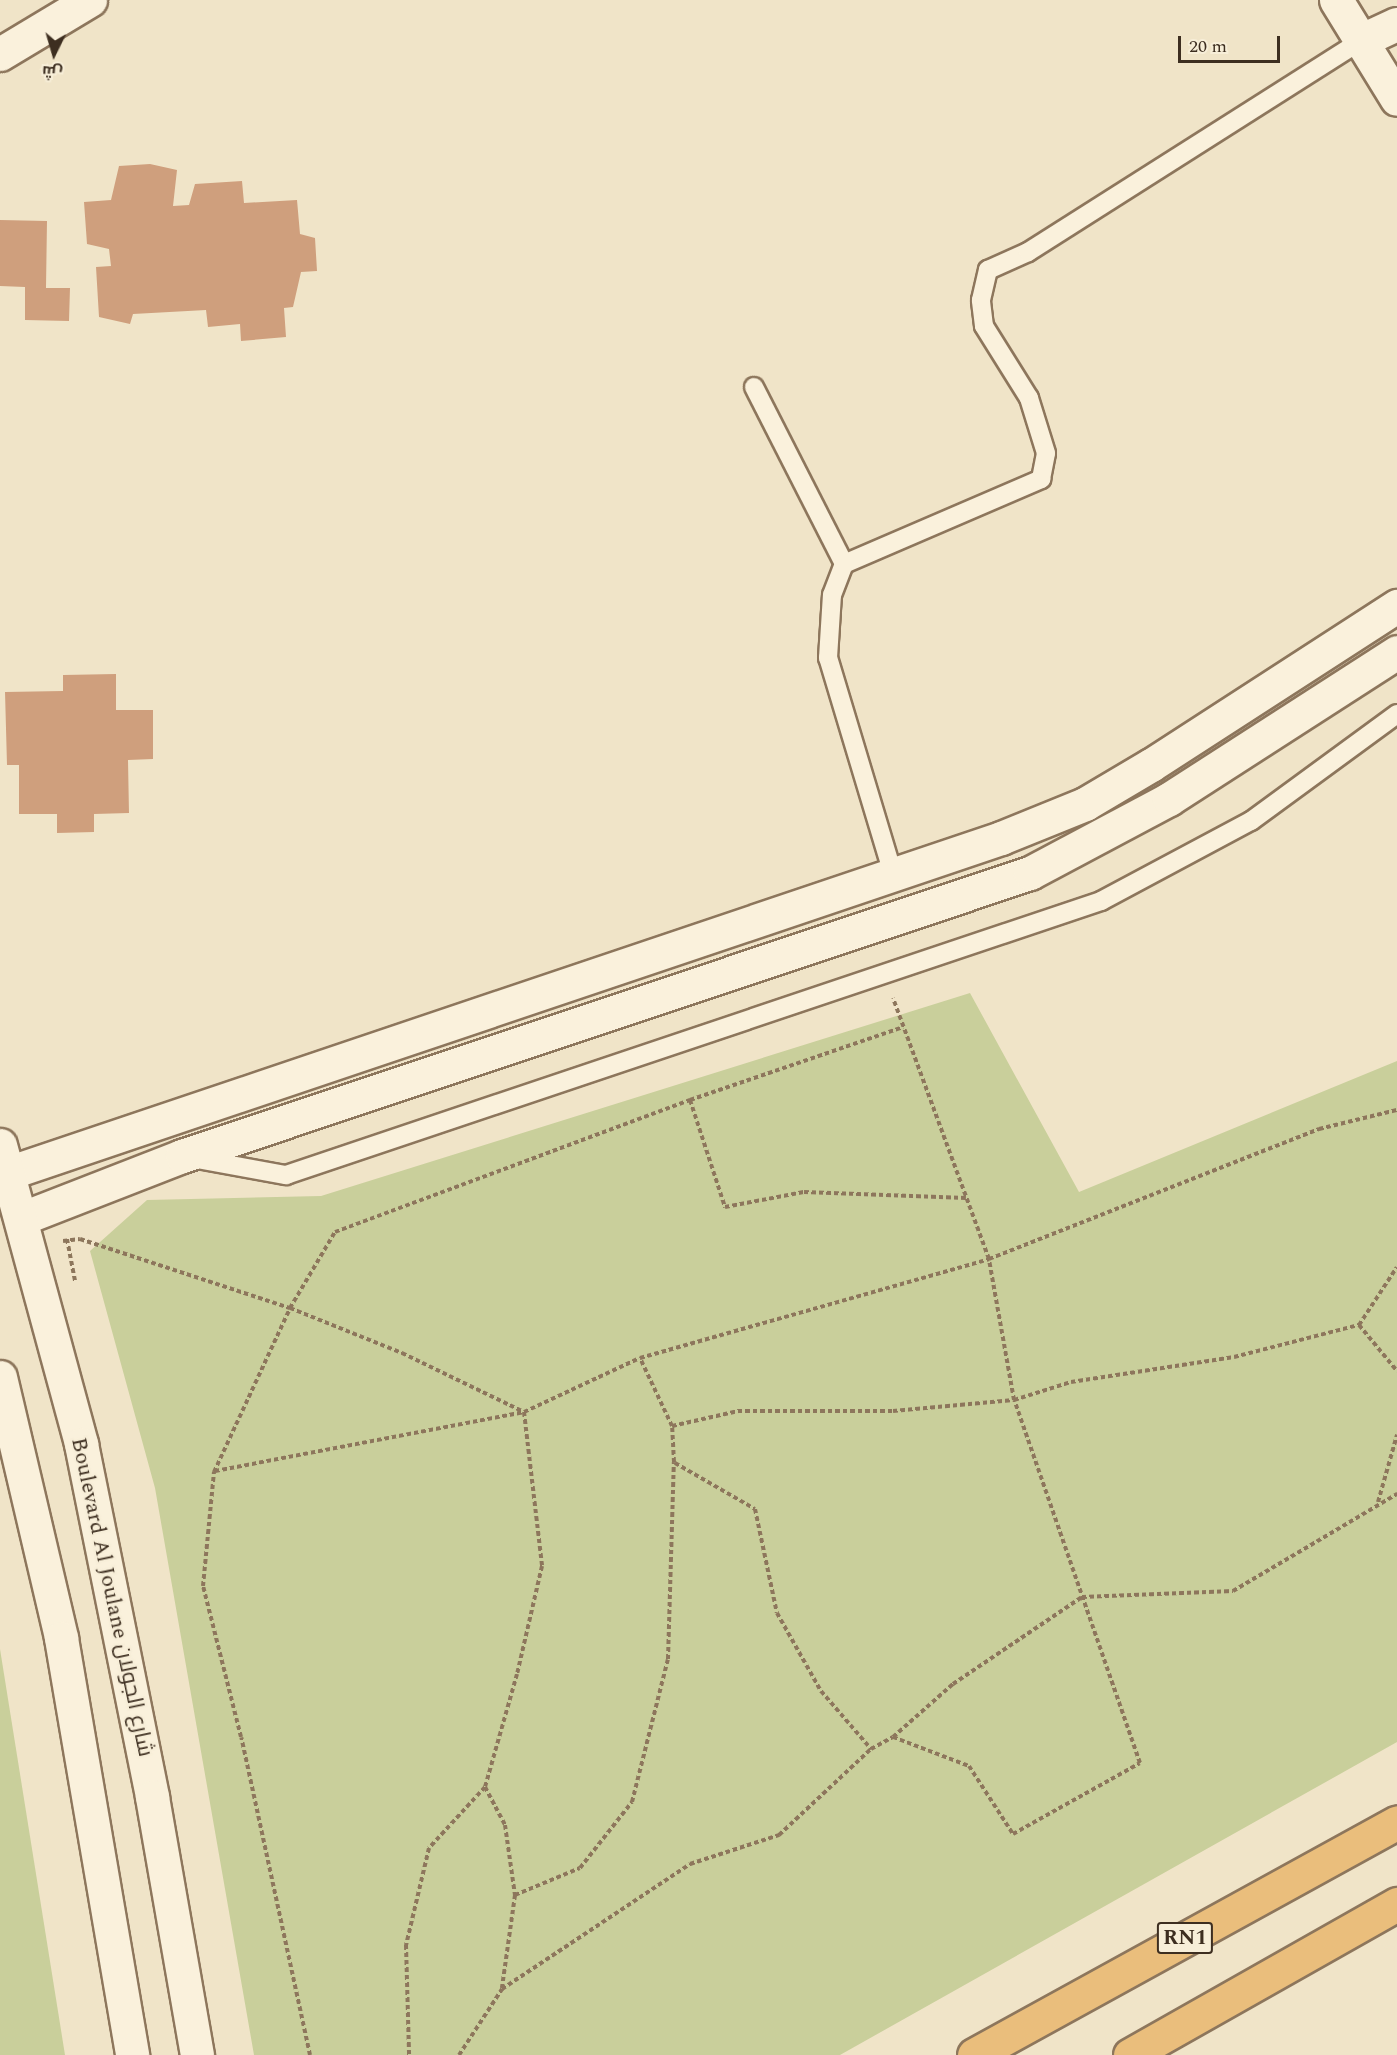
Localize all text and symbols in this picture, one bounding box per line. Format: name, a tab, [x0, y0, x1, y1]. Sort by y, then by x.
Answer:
north arrow	[24, 24, 84, 84]
scale bar	[1181, 24, 1283, 62]
text: 20 m	[1189, 33, 1227, 60]
text: ش	[41, 59, 64, 85]
street label: Boulevard Al Joulane شارع الجولان	[65, 1435, 159, 1759]
road number: RN1	[1156, 1920, 1214, 1956]

